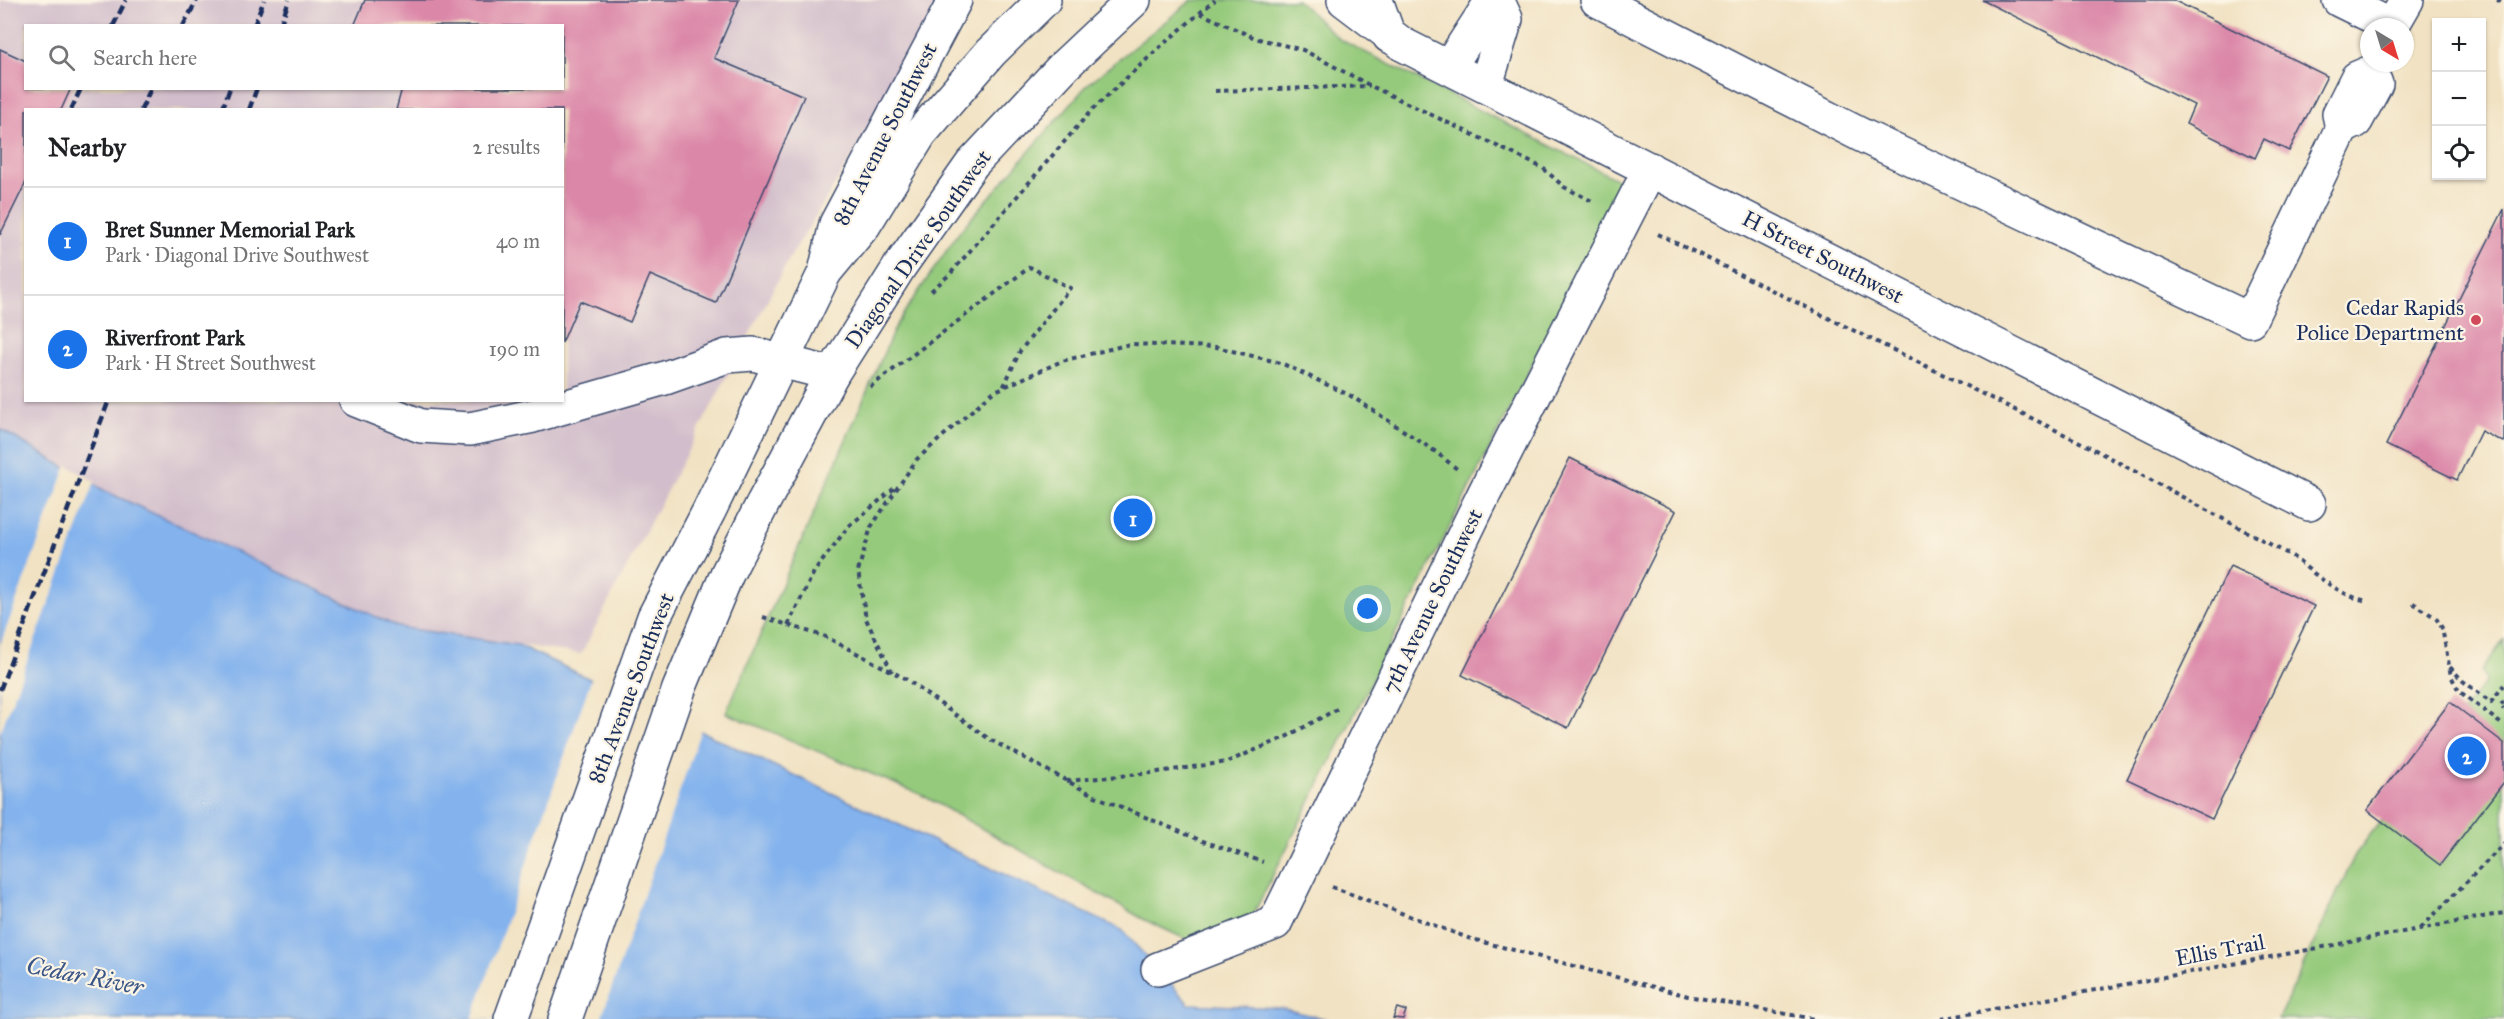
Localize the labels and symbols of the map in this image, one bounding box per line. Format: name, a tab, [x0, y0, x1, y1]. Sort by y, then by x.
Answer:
north arrow	[2360, 18, 2414, 72]
street label: 8th Avenue Southwest	[827, 38, 943, 230]
street label: Diagonal Drive Southwest	[839, 144, 997, 354]
street label: H Street Southwest	[1738, 205, 1909, 309]
place label: Cedar Rapids Police Department	[2296, 294, 2464, 346]
marker: Cedar Rapids Police Department	[2469, 313, 2483, 327]
pin: 1	[1114, 496, 1152, 540]
street label: 7th Avenue Southwest	[1376, 504, 1488, 698]
street label: 8th Avenue Southwest	[582, 589, 680, 787]
your location	[1353, 594, 1382, 623]
pin: 2	[2448, 734, 2486, 778]
street label: Ellis Trail	[2173, 928, 2267, 972]
water label: Cedar River	[24, 950, 148, 1002]

